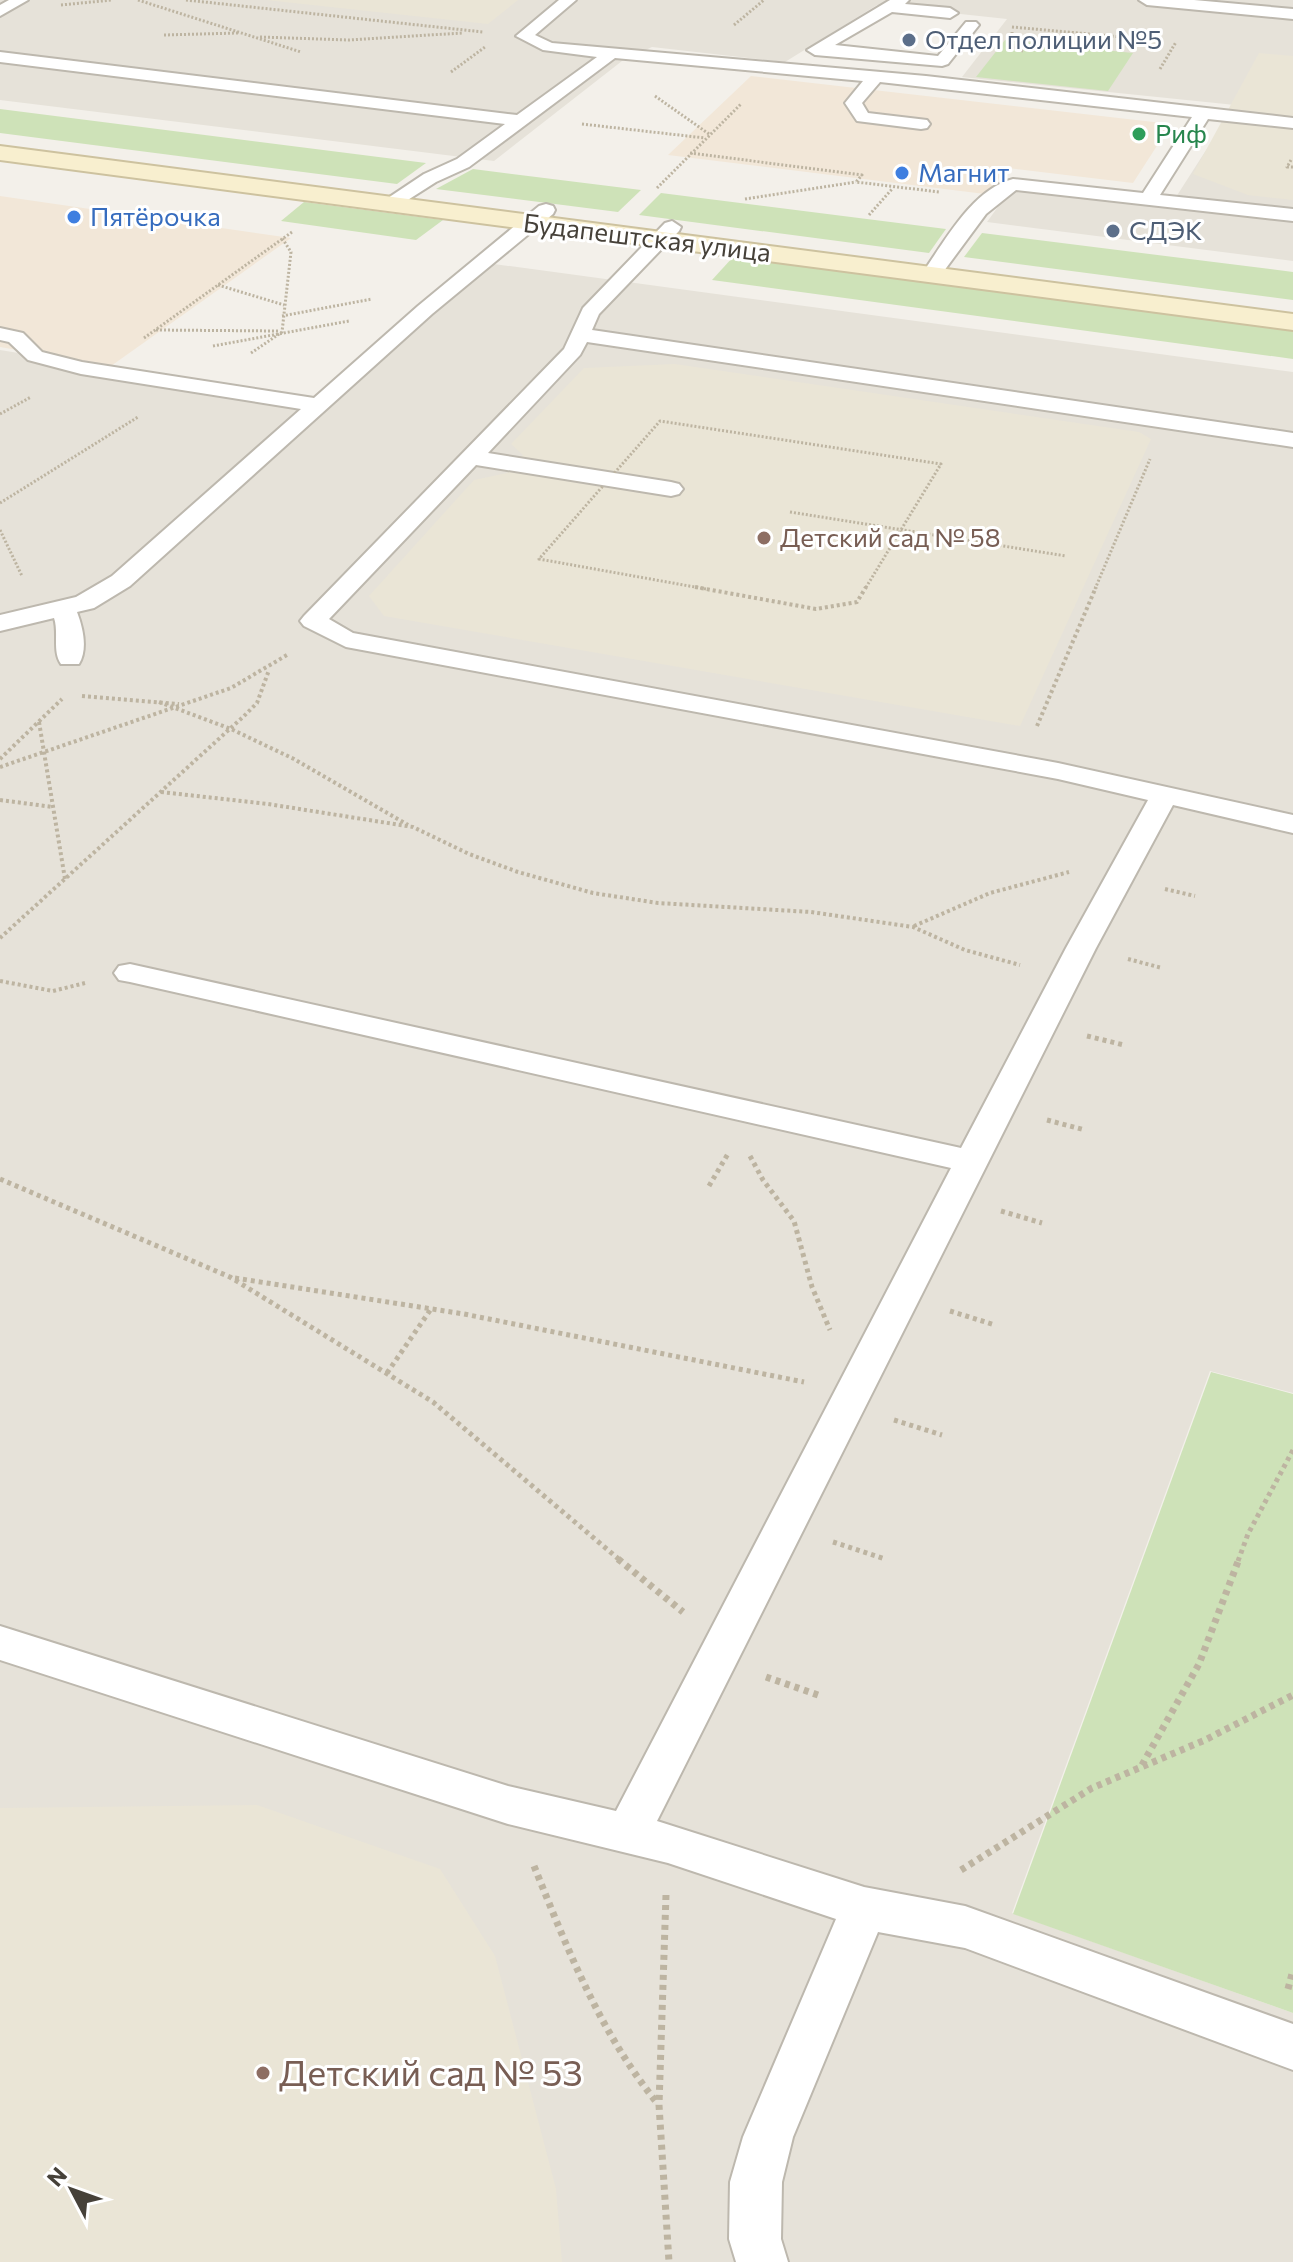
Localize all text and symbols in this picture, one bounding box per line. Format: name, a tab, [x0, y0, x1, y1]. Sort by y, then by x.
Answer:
place label: Отдел полиции №5	[925, 23, 1162, 54]
marker: Отдел полиции №5	[900, 31, 918, 49]
place label: Риф	[1155, 117, 1207, 148]
marker: Риф	[1130, 125, 1148, 143]
place label: Магнит	[918, 156, 1009, 187]
marker: Магнит	[893, 164, 911, 182]
place label: Пятёрочка	[90, 200, 221, 231]
street label: Будапештская улица	[522, 206, 773, 267]
marker: Пятёрочка	[65, 208, 83, 226]
place label: СДЭК	[1129, 214, 1203, 245]
marker: СДЭК	[1104, 222, 1122, 240]
place label: Детский сад № 58	[780, 521, 1000, 552]
marker: Детский сад № 58	[755, 529, 773, 547]
place label: Детский сад № 53	[279, 2049, 583, 2093]
marker: Детский сад № 53	[254, 2064, 272, 2082]
north arrow	[32, 2150, 112, 2230]
text: N	[41, 2161, 72, 2192]

